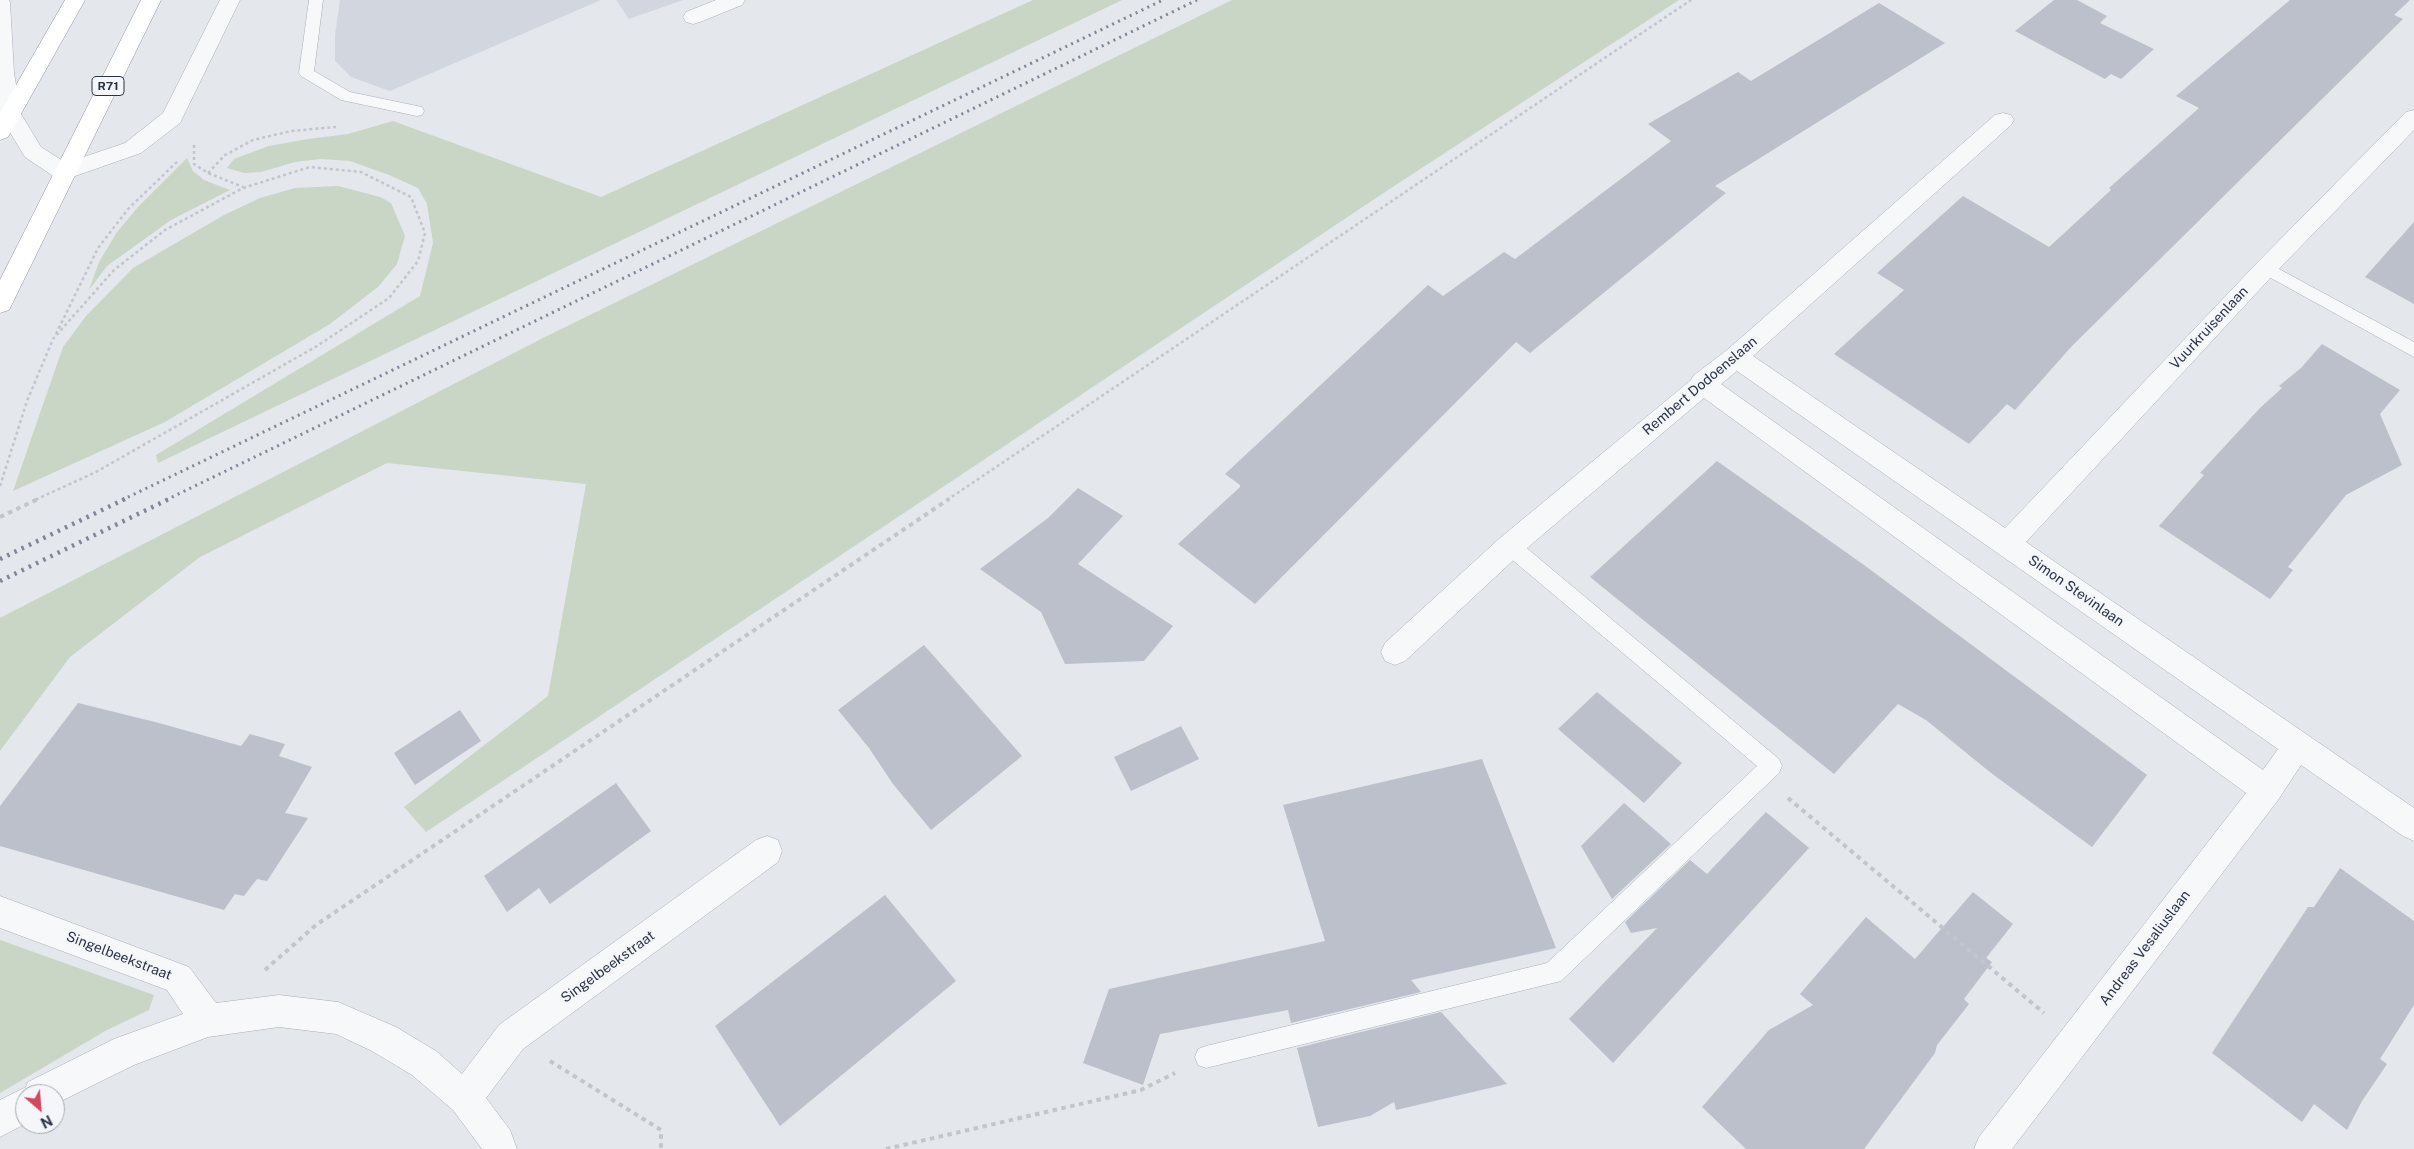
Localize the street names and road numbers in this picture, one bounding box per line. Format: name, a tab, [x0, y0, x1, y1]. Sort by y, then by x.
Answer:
road number: R71	[92, 76, 124, 95]
street label: Vuurkruisenlaan	[2166, 283, 2252, 373]
street label: Rembert Dodoenslaan	[1639, 333, 1761, 439]
street label: Simon Stevinlaan	[2025, 552, 2127, 630]
street label: Andreas Vesaliuslaan	[2096, 887, 2194, 1009]
street label: Singelbeekstraat	[558, 927, 658, 1007]
street label: Singelbeekstraat	[64, 928, 174, 984]

